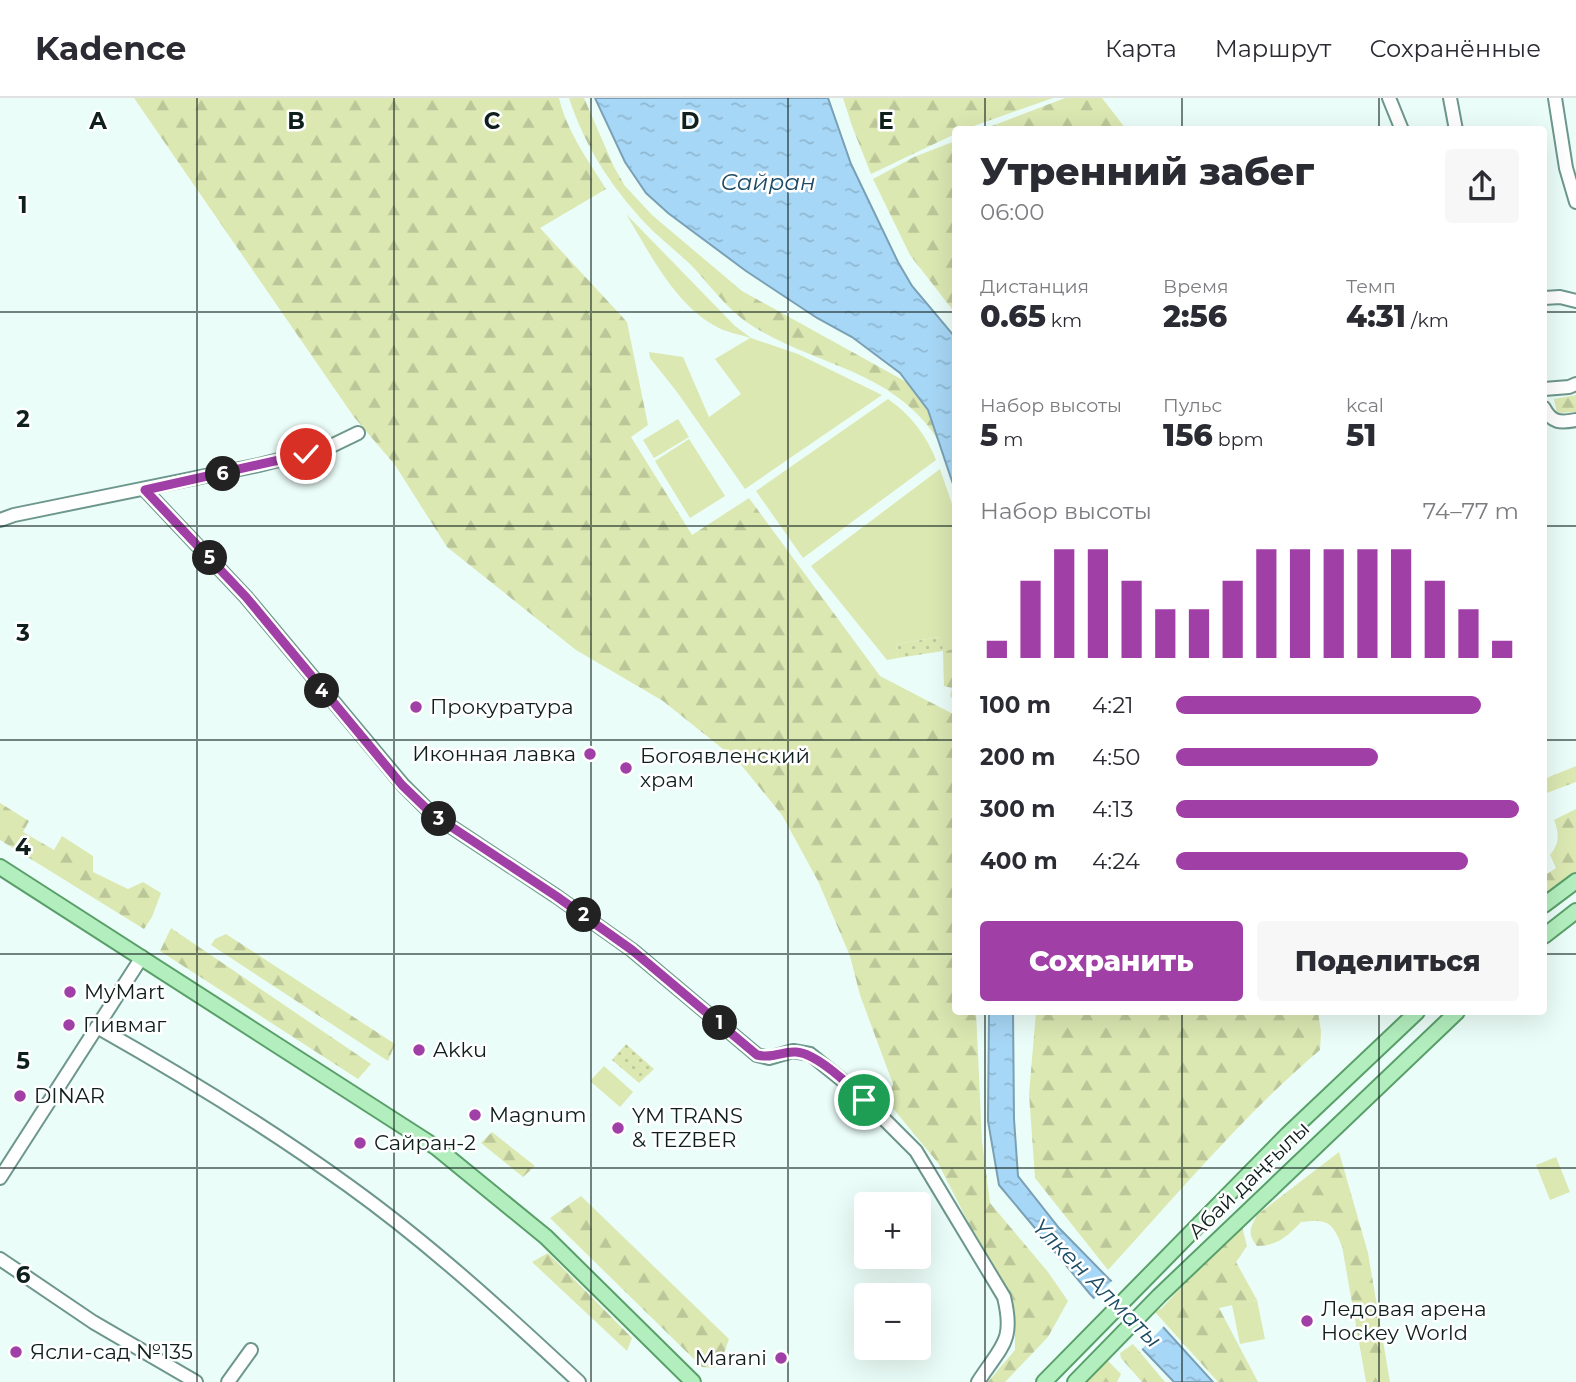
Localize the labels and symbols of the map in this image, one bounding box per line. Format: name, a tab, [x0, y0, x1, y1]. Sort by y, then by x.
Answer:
text: A	[88, 107, 107, 135]
text: B	[287, 107, 305, 135]
text: C	[484, 107, 501, 135]
text: D	[681, 107, 700, 135]
text: E	[878, 107, 894, 135]
water label: Сайран	[720, 168, 816, 196]
text: 1	[18, 191, 28, 219]
text: 2	[16, 405, 30, 433]
pin	[276, 424, 336, 484]
pin: 6	[206, 456, 241, 492]
pin: 5	[192, 540, 228, 575]
text: 3	[15, 619, 30, 647]
pin: 4	[304, 674, 340, 708]
place label: Прокуратура	[430, 694, 573, 719]
marker: Прокуратура	[408, 699, 424, 715]
place label: Иконная лавка	[412, 741, 576, 766]
place label: Богоявленский храм	[640, 743, 810, 792]
marker: Иконная лавка	[582, 746, 598, 762]
marker: Богоявленский храм	[618, 760, 634, 776]
pin: 3	[422, 802, 457, 836]
text: 4	[15, 833, 31, 861]
pin: 2	[566, 898, 602, 932]
place label: MyMart	[84, 979, 165, 1004]
marker: MyMart	[62, 984, 78, 1000]
pin: 1	[702, 1006, 738, 1040]
place label: Пивмаг	[83, 1012, 166, 1037]
marker: Пивмаг	[61, 1017, 77, 1033]
place label: Akku	[433, 1037, 487, 1062]
marker: Akku	[411, 1042, 427, 1058]
text: 5	[16, 1047, 30, 1075]
pin	[834, 1070, 894, 1130]
place label: DINAR	[34, 1083, 105, 1108]
marker: DINAR	[12, 1088, 28, 1104]
place label: Magnum	[489, 1102, 586, 1127]
place label: YM TRANS & TEZBER	[632, 1103, 743, 1152]
marker: Magnum	[467, 1107, 483, 1123]
street label: Абай даңғылы	[1183, 1116, 1314, 1244]
marker: YM TRANS & TEZBER	[610, 1120, 626, 1136]
place label: Сайран-2	[374, 1130, 476, 1155]
marker: Сайран-2	[352, 1135, 368, 1151]
water label: Үлкен Алматы	[1026, 1212, 1168, 1354]
text: 6	[16, 1261, 31, 1289]
place label: Ледовая арена Hockey World	[1321, 1296, 1487, 1345]
marker: Ледовая арена Hockey World	[1299, 1313, 1315, 1329]
place label: Ясли-сад №135	[30, 1339, 193, 1364]
marker: Ясли-сад №135	[8, 1344, 24, 1360]
place label: Marani	[695, 1345, 767, 1370]
marker: Marani	[773, 1350, 789, 1366]

